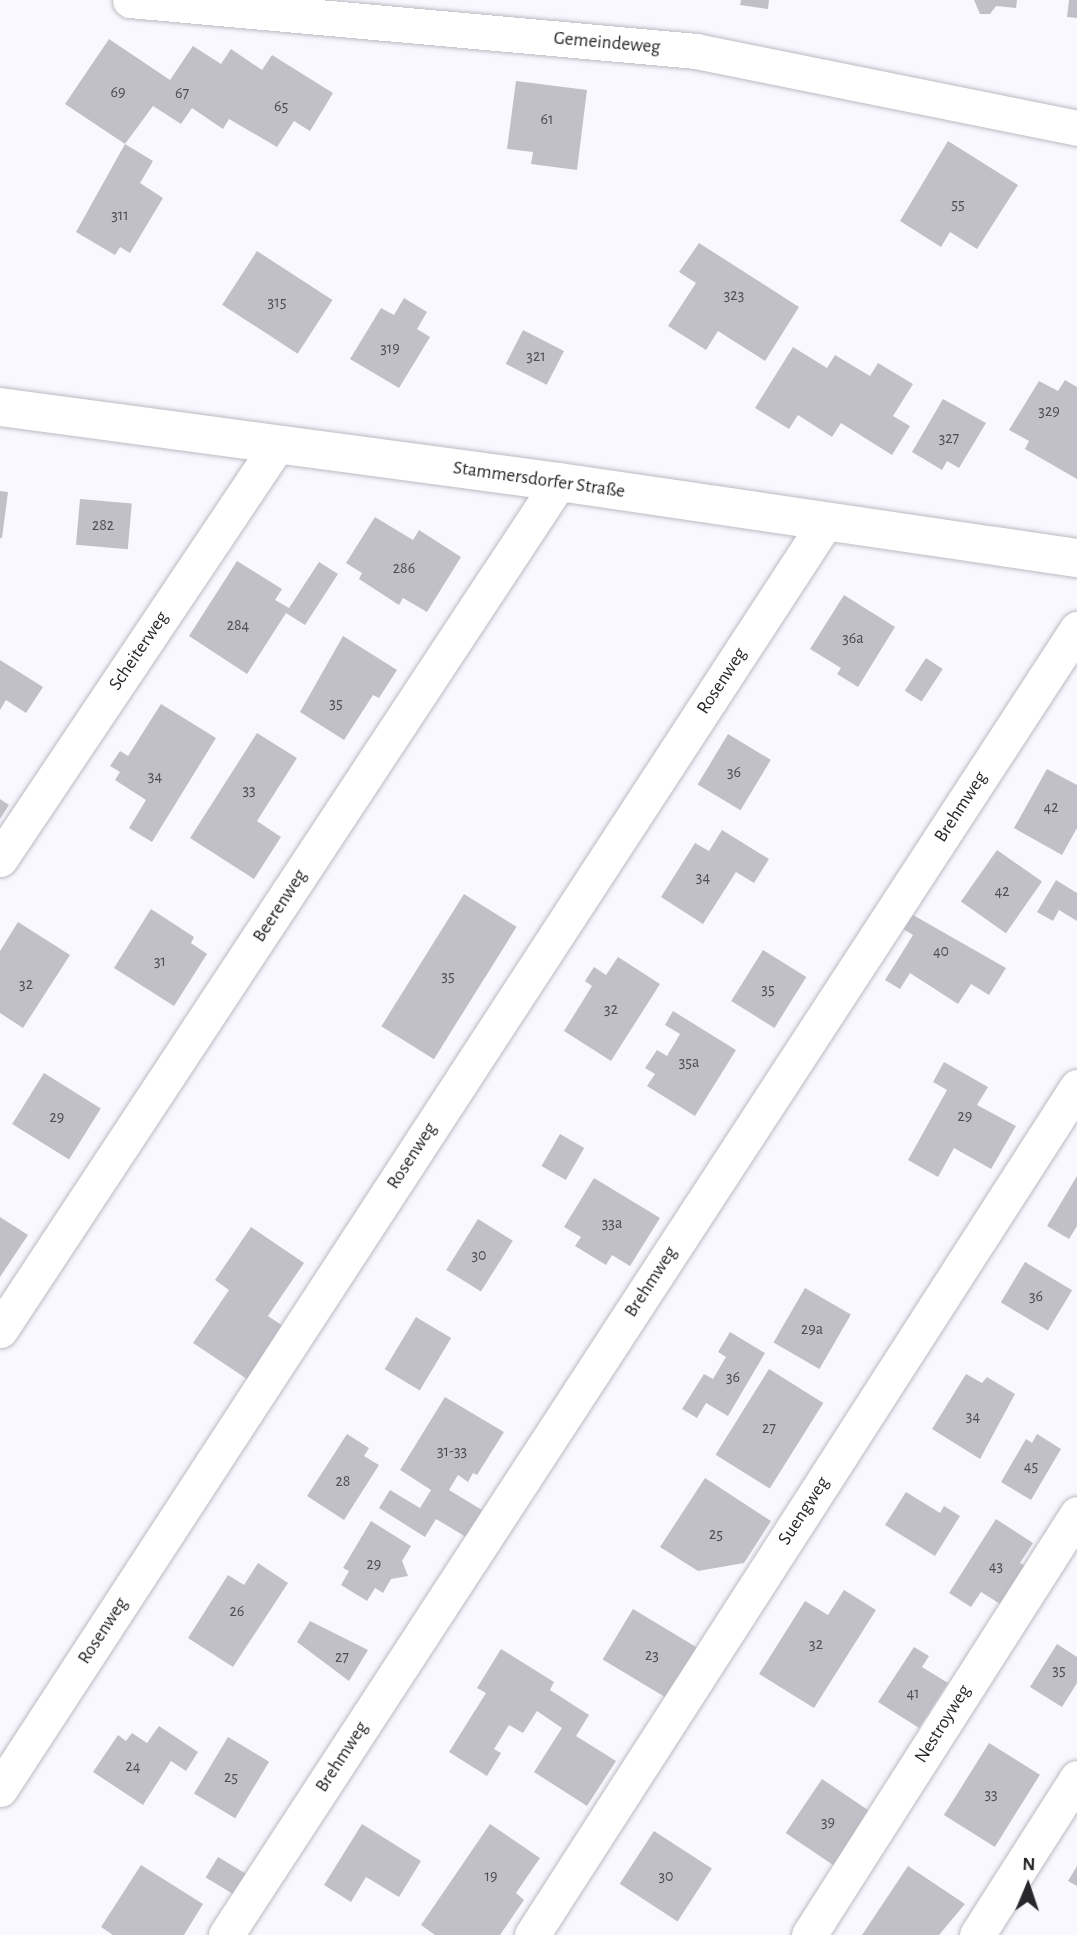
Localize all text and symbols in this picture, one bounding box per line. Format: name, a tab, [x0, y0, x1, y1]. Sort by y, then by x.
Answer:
street label: Gemeindeweg	[553, 27, 661, 59]
house number: 69	[110, 82, 126, 102]
house number: 67	[175, 83, 189, 103]
house number: 65	[274, 96, 288, 116]
house number: 61	[540, 109, 554, 129]
house number: 55	[951, 194, 965, 214]
house number: 311	[111, 205, 129, 225]
house number: 323	[724, 285, 744, 305]
house number: 315	[268, 292, 286, 312]
house number: 319	[380, 338, 400, 358]
house number: 321	[526, 346, 546, 366]
house number: 329	[1038, 401, 1060, 421]
house number: 327	[939, 428, 959, 448]
street label: Stammersdorfer Straße	[452, 457, 626, 503]
house number: 282	[92, 515, 114, 535]
house number: 286	[393, 558, 415, 578]
street label: Scheiterweg	[104, 607, 174, 695]
house number: 284	[227, 615, 249, 635]
house number: 36a	[842, 628, 864, 648]
street label: Rosenweg	[692, 643, 752, 719]
house number: 35	[329, 693, 343, 713]
house number: 36	[727, 762, 741, 782]
house number: 34	[148, 766, 162, 786]
street label: Brehmweg	[930, 767, 992, 847]
house number: 33	[242, 780, 256, 800]
house number: 42	[1044, 797, 1058, 817]
street label: Beerenweg	[248, 865, 312, 947]
house number: 34	[696, 867, 710, 887]
house number: 42	[995, 881, 1009, 901]
house number: 40	[933, 941, 949, 961]
house number: 31	[154, 951, 166, 971]
house number: 35	[441, 966, 455, 986]
house number: 32	[19, 974, 33, 994]
house number: 35	[761, 979, 775, 999]
house number: 32	[604, 999, 618, 1019]
house number: 35a	[679, 1052, 699, 1072]
house number: 29	[958, 1106, 972, 1126]
house number: 29	[50, 1107, 64, 1127]
street label: Rosenweg	[382, 1118, 442, 1194]
house number: 33a	[602, 1213, 622, 1233]
street label: Brehmweg	[620, 1242, 682, 1322]
house number: 30	[471, 1245, 487, 1265]
house number: 36	[1029, 1286, 1043, 1306]
house number: 29a	[801, 1319, 823, 1339]
house number: 36	[726, 1367, 740, 1387]
house number: 34	[966, 1406, 980, 1426]
house number: 27	[762, 1418, 776, 1438]
house number: 31-33	[437, 1441, 467, 1461]
house number: 45	[1024, 1456, 1038, 1476]
house number: 28	[336, 1471, 350, 1491]
street label: Suengweg	[774, 1473, 834, 1549]
house number: 25	[709, 1524, 723, 1544]
house number: 29	[367, 1554, 381, 1574]
house number: 43	[989, 1556, 1003, 1576]
street label: Rosenweg	[73, 1593, 133, 1669]
house number: 26	[230, 1601, 244, 1621]
house number: 32	[809, 1634, 823, 1654]
house number: 23	[645, 1645, 659, 1665]
house number: 27	[335, 1647, 349, 1667]
house number: 35	[1052, 1660, 1066, 1680]
street label: Nestroyweg	[910, 1681, 976, 1767]
house number: 41	[906, 1683, 920, 1703]
street label: Brehmweg	[311, 1717, 373, 1797]
house number: 24	[126, 1756, 140, 1776]
house number: 25	[224, 1767, 238, 1787]
house number: 33	[984, 1784, 998, 1804]
house number: 39	[821, 1812, 835, 1832]
north arrow	[993, 1851, 1063, 1921]
text: N	[1022, 1855, 1036, 1874]
house number: 19	[484, 1866, 498, 1886]
house number: 30	[658, 1866, 674, 1886]

